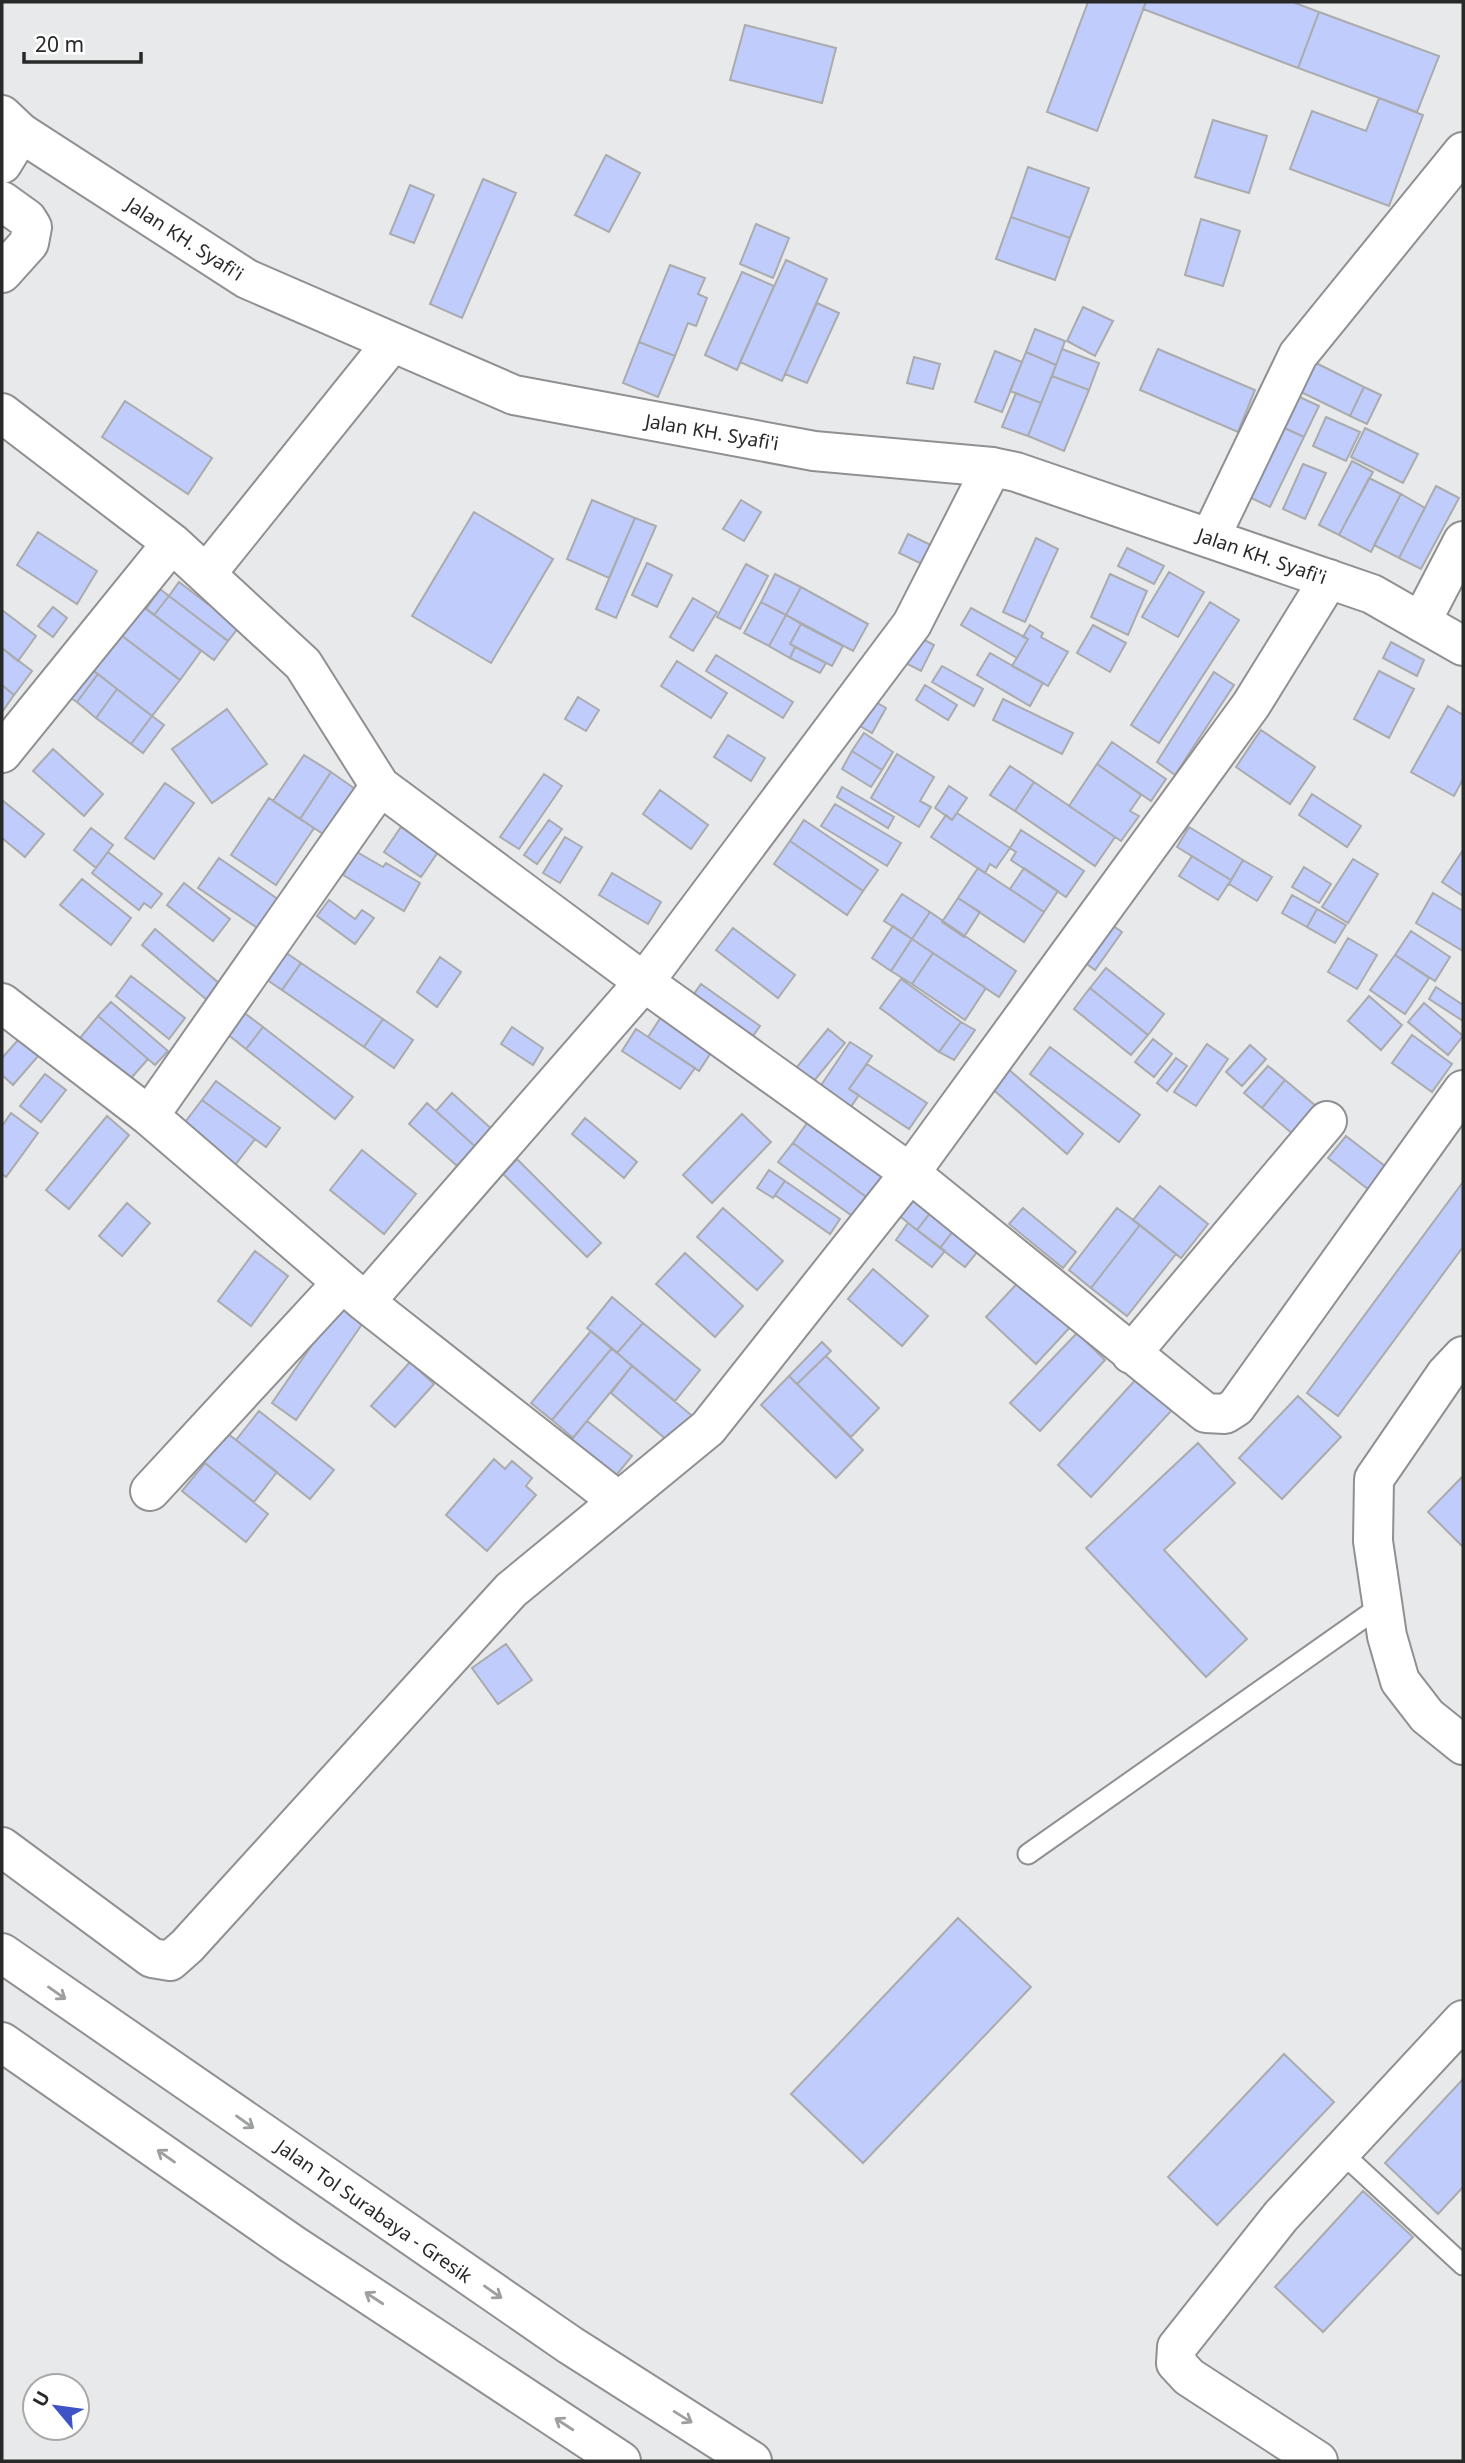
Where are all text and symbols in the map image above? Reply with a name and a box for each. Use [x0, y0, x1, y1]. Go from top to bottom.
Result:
scale bar [24, 21, 142, 65]
text: 20 m [35, 30, 84, 58]
street label: Jalan KH. Syafi'i [119, 190, 249, 287]
street label: Jalan KH. Syafi'i [641, 407, 781, 457]
street label: Jalan KH. Syafi'i [1192, 521, 1330, 590]
one-way arrow [47, 1986, 66, 2000]
one-way arrow [235, 2115, 254, 2129]
street label: Jalan Tol Surabaya - Gresik [269, 2132, 477, 2289]
one-way arrow [157, 2149, 176, 2163]
one-way arrow [483, 2285, 502, 2299]
one-way arrow [365, 2291, 385, 2305]
north arrow [21, 2372, 91, 2442]
text: U [26, 2386, 56, 2411]
one-way arrow [672, 2411, 692, 2425]
one-way arrow [555, 2416, 575, 2430]

